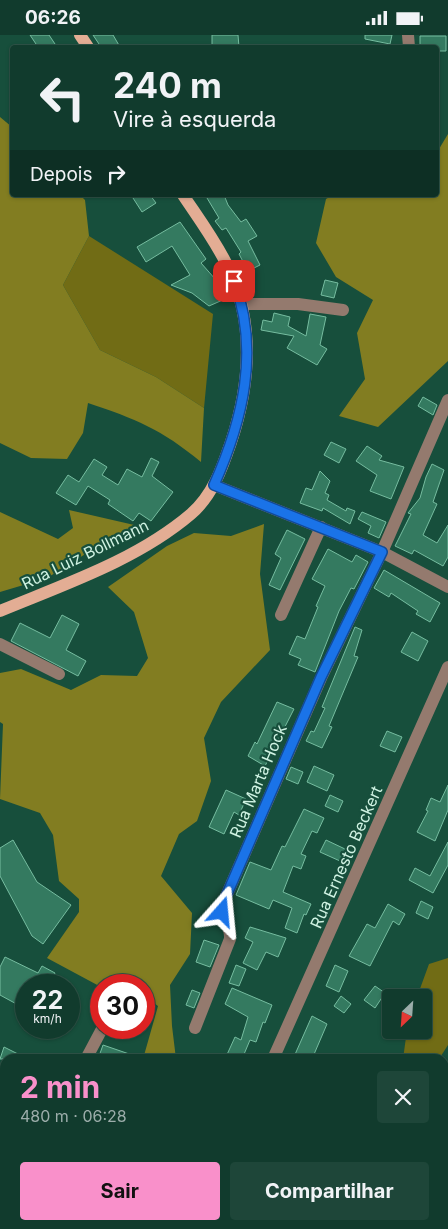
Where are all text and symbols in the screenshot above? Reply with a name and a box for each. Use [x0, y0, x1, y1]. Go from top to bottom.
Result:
text: 06:26 [25, 6, 81, 29]
text: 240 m [113, 64, 222, 106]
icon: left [30, 65, 95, 130]
text: Vire à esquerda [113, 106, 276, 132]
icon: right [102, 160, 130, 188]
text: Depois [30, 163, 92, 186]
pin [213, 260, 255, 302]
icon: arrive [220, 267, 248, 295]
street label: Rua Luiz Bollmann [18, 515, 152, 593]
street label: Rua Marta Hock [225, 721, 291, 841]
street label: Rua Ernesto Beckert [306, 783, 386, 931]
position arrow [195, 885, 247, 937]
speed limit sign: 30 [90, 974, 155, 1039]
text: 22 [32, 985, 63, 1015]
north arrow [382, 989, 432, 1039]
map controls [382, 989, 432, 1039]
text: km/h [33, 1011, 62, 1026]
text: 2 min [20, 1069, 100, 1105]
button: close [377, 1071, 429, 1123]
text: 480 m · 06:28 [20, 1106, 127, 1126]
button: Sair [20, 1162, 220, 1220]
button: Compartilhar [230, 1162, 429, 1220]

